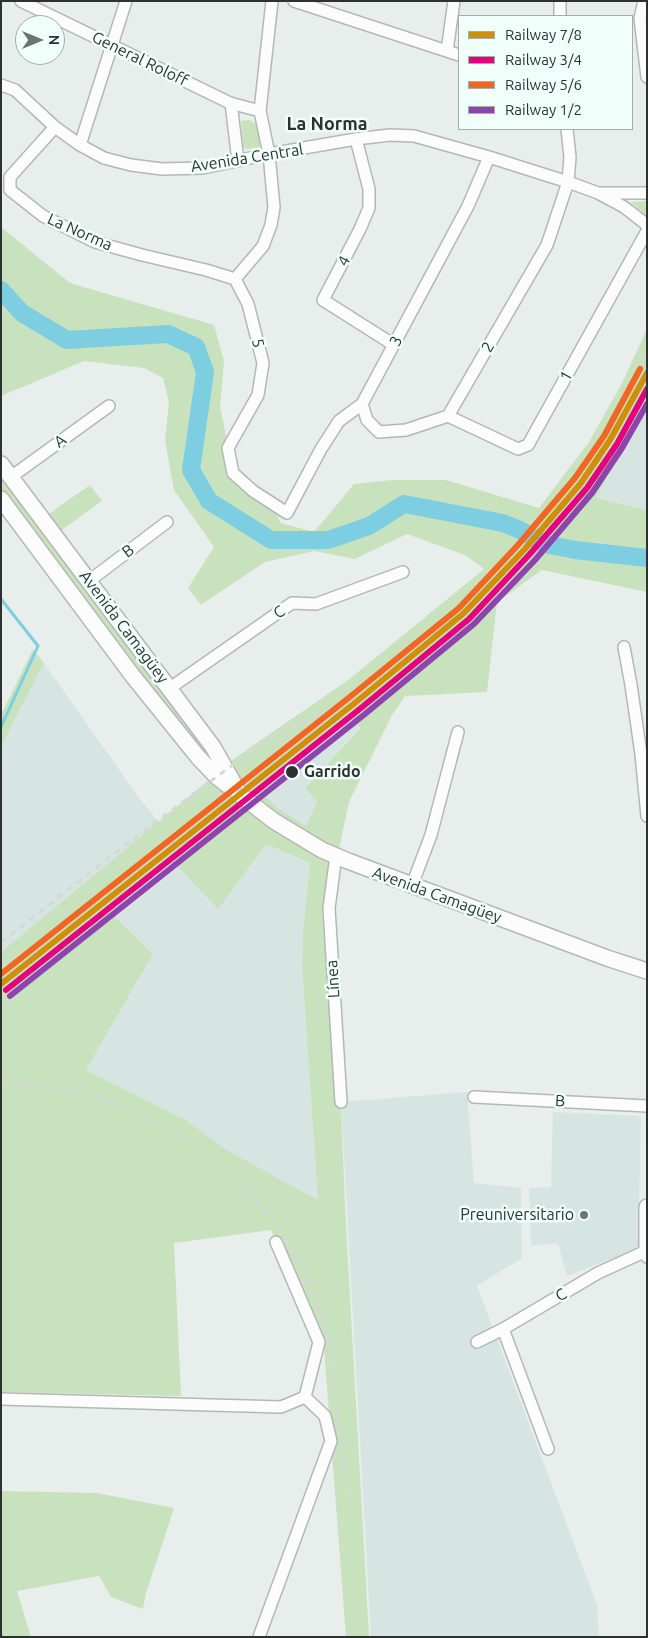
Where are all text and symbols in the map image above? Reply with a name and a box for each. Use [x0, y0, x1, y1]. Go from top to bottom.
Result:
north arrow [15, 15, 65, 65]
legend [458, 15, 633, 130]
text: Railway 7/8 [505, 26, 582, 43]
street label: General Roloff [89, 27, 191, 91]
text: N [46, 35, 62, 45]
text: Railway 3/4 [505, 51, 582, 68]
text: Railway 5/6 [505, 76, 582, 93]
text: Railway 1/2 [505, 101, 582, 118]
district label: La Norma [286, 113, 368, 135]
street label: Avenida Central [189, 140, 305, 176]
street label: La Norma [45, 209, 115, 255]
street label: 4 [333, 253, 355, 269]
street label: 3 [385, 333, 407, 349]
street label: 5 [248, 336, 268, 350]
street label: 2 [477, 338, 499, 356]
street label: 1 [555, 367, 577, 385]
street label: A [50, 430, 70, 452]
street label: B [118, 540, 138, 562]
street label: Avenida Camagüey [75, 567, 173, 687]
street label: C [270, 601, 288, 623]
place label: Garrido [304, 762, 361, 782]
marker: Garrido [284, 764, 300, 780]
street label: Avenida Camagüey [370, 863, 504, 927]
street label: Línea [322, 959, 344, 999]
street label: B [554, 1091, 566, 1111]
place label: Preuniversitario [460, 1205, 574, 1225]
marker: Preuniversitario [578, 1209, 590, 1221]
street label: C [552, 1284, 570, 1306]

